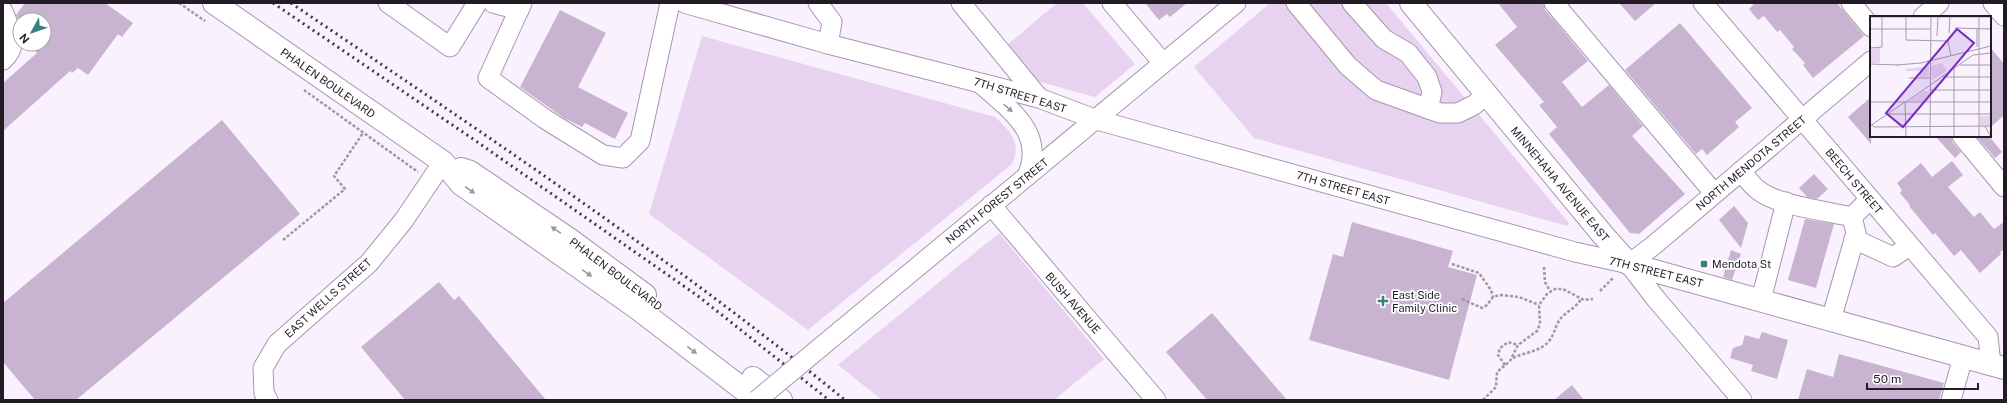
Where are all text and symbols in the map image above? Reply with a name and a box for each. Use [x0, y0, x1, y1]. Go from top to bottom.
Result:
north arrow [12, 12, 52, 52]
inset map [1870, 16, 1991, 137]
text: N [17, 31, 32, 46]
street label: PHALEN BOULEVARD [278, 46, 378, 120]
street label: 7TH STREET EAST [972, 75, 1068, 115]
one-way arrow [1003, 103, 1013, 112]
street label: NORTH MENDOTA STREET [1694, 113, 1809, 213]
street label: MINNEHAHA AVENUE EAST [1509, 124, 1612, 244]
street label: BEECH STREET [1823, 146, 1885, 216]
street label: NORTH FOREST STREET [943, 156, 1051, 246]
street label: 7TH STREET EAST [1295, 169, 1392, 207]
one-way arrow [464, 186, 475, 194]
one-way arrow [551, 226, 561, 234]
street label: PHALEN BOULEVARD [567, 235, 665, 313]
street label: 7TH STREET EAST [1608, 254, 1705, 290]
street label: EAST WELLS STREET [282, 256, 374, 340]
place label: Mendota St [1712, 258, 1771, 270]
marker: Mendota St [1699, 259, 1709, 269]
one-way arrow [582, 269, 593, 277]
street label: BUSH AVENUE [1043, 270, 1103, 336]
place label: East Side Family Clinic [1392, 289, 1457, 314]
marker: East Side Family Clinic [1377, 295, 1389, 307]
one-way arrow [687, 346, 698, 354]
scale bar [1867, 365, 1978, 391]
text: 50 m [1873, 372, 1901, 386]

